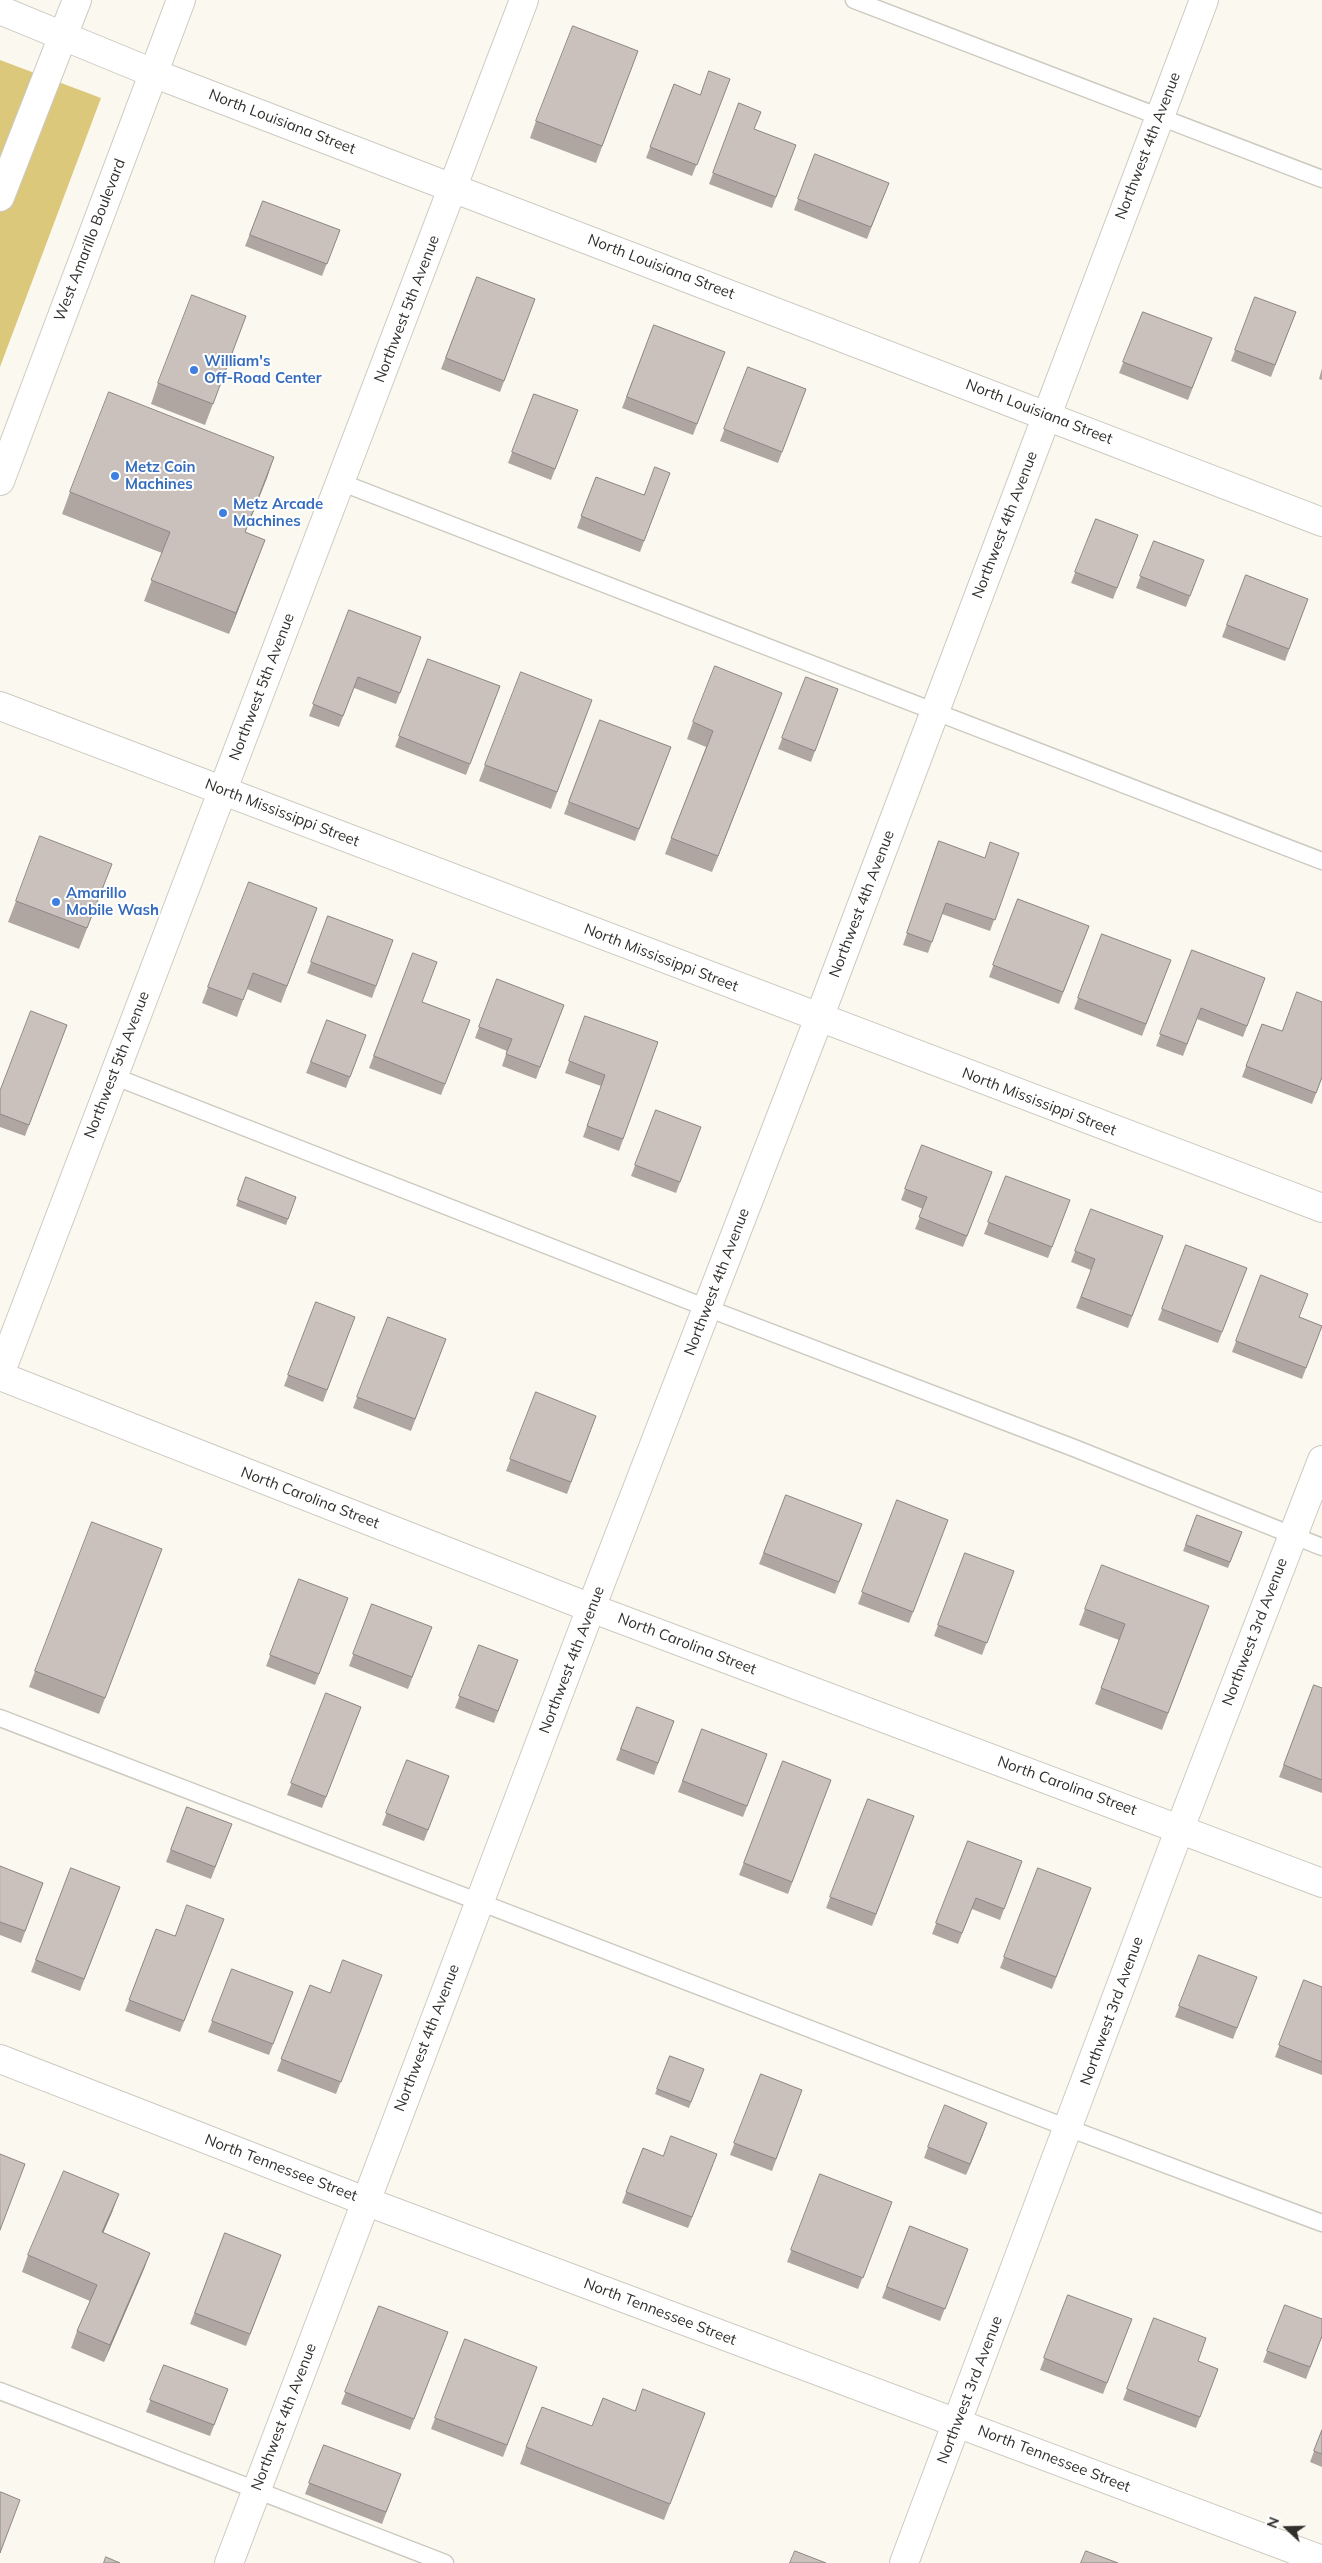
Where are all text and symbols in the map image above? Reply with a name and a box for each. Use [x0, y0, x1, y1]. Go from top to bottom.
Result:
street label: Northwest 4th Avenue [1112, 70, 1184, 222]
street label: North Louisiana Street [206, 86, 358, 158]
street label: West Amarillo Boulevard [51, 156, 129, 324]
street label: North Louisiana Street [585, 231, 737, 303]
street label: Northwest 5th Avenue [371, 233, 443, 385]
place label: William's Off-Road Center [204, 352, 322, 387]
marker: William's Off-Road Center [188, 364, 200, 376]
street label: North Louisiana Street [963, 376, 1115, 448]
street label: Northwest 4th Avenue [969, 449, 1041, 601]
place label: Metz Coin Machines [125, 458, 196, 493]
marker: Metz Coin Machines [109, 470, 121, 482]
place label: Metz Arcade Machines [233, 495, 323, 530]
marker: Metz Arcade Machines [217, 507, 229, 519]
street label: Northwest 5th Avenue [226, 611, 298, 763]
street label: North Mississippi Street [202, 775, 362, 851]
street label: Northwest 4th Avenue [826, 828, 898, 980]
place label: Amarillo Mobile Wash [66, 884, 159, 919]
marker: Amarillo Mobile Wash [50, 896, 62, 908]
street label: North Mississippi Street [581, 920, 741, 996]
street label: Northwest 5th Avenue [81, 989, 153, 1141]
street label: North Mississippi Street [959, 1064, 1119, 1140]
street label: Northwest 4th Avenue [681, 1206, 753, 1358]
street label: North Carolina Street [238, 1463, 382, 1533]
street label: Northwest 3rd Avenue [1219, 1556, 1291, 1708]
street label: Northwest 4th Avenue [536, 1584, 608, 1736]
street label: North Carolina Street [615, 1609, 759, 1679]
street label: North Carolina Street [995, 1752, 1139, 1820]
street label: Northwest 3rd Avenue [1077, 1934, 1147, 2088]
street label: Northwest 4th Avenue [391, 1962, 463, 2114]
street label: North Tennessee Street [202, 2131, 360, 2205]
street label: North Tennessee Street [581, 2275, 739, 2349]
street label: Northwest 3rd Avenue [934, 2314, 1006, 2466]
street label: Northwest 4th Avenue [248, 2341, 320, 2493]
street label: North Tennessee Street [975, 2422, 1133, 2496]
north arrow [1262, 2503, 1312, 2553]
text: N [1263, 2514, 1283, 2531]

